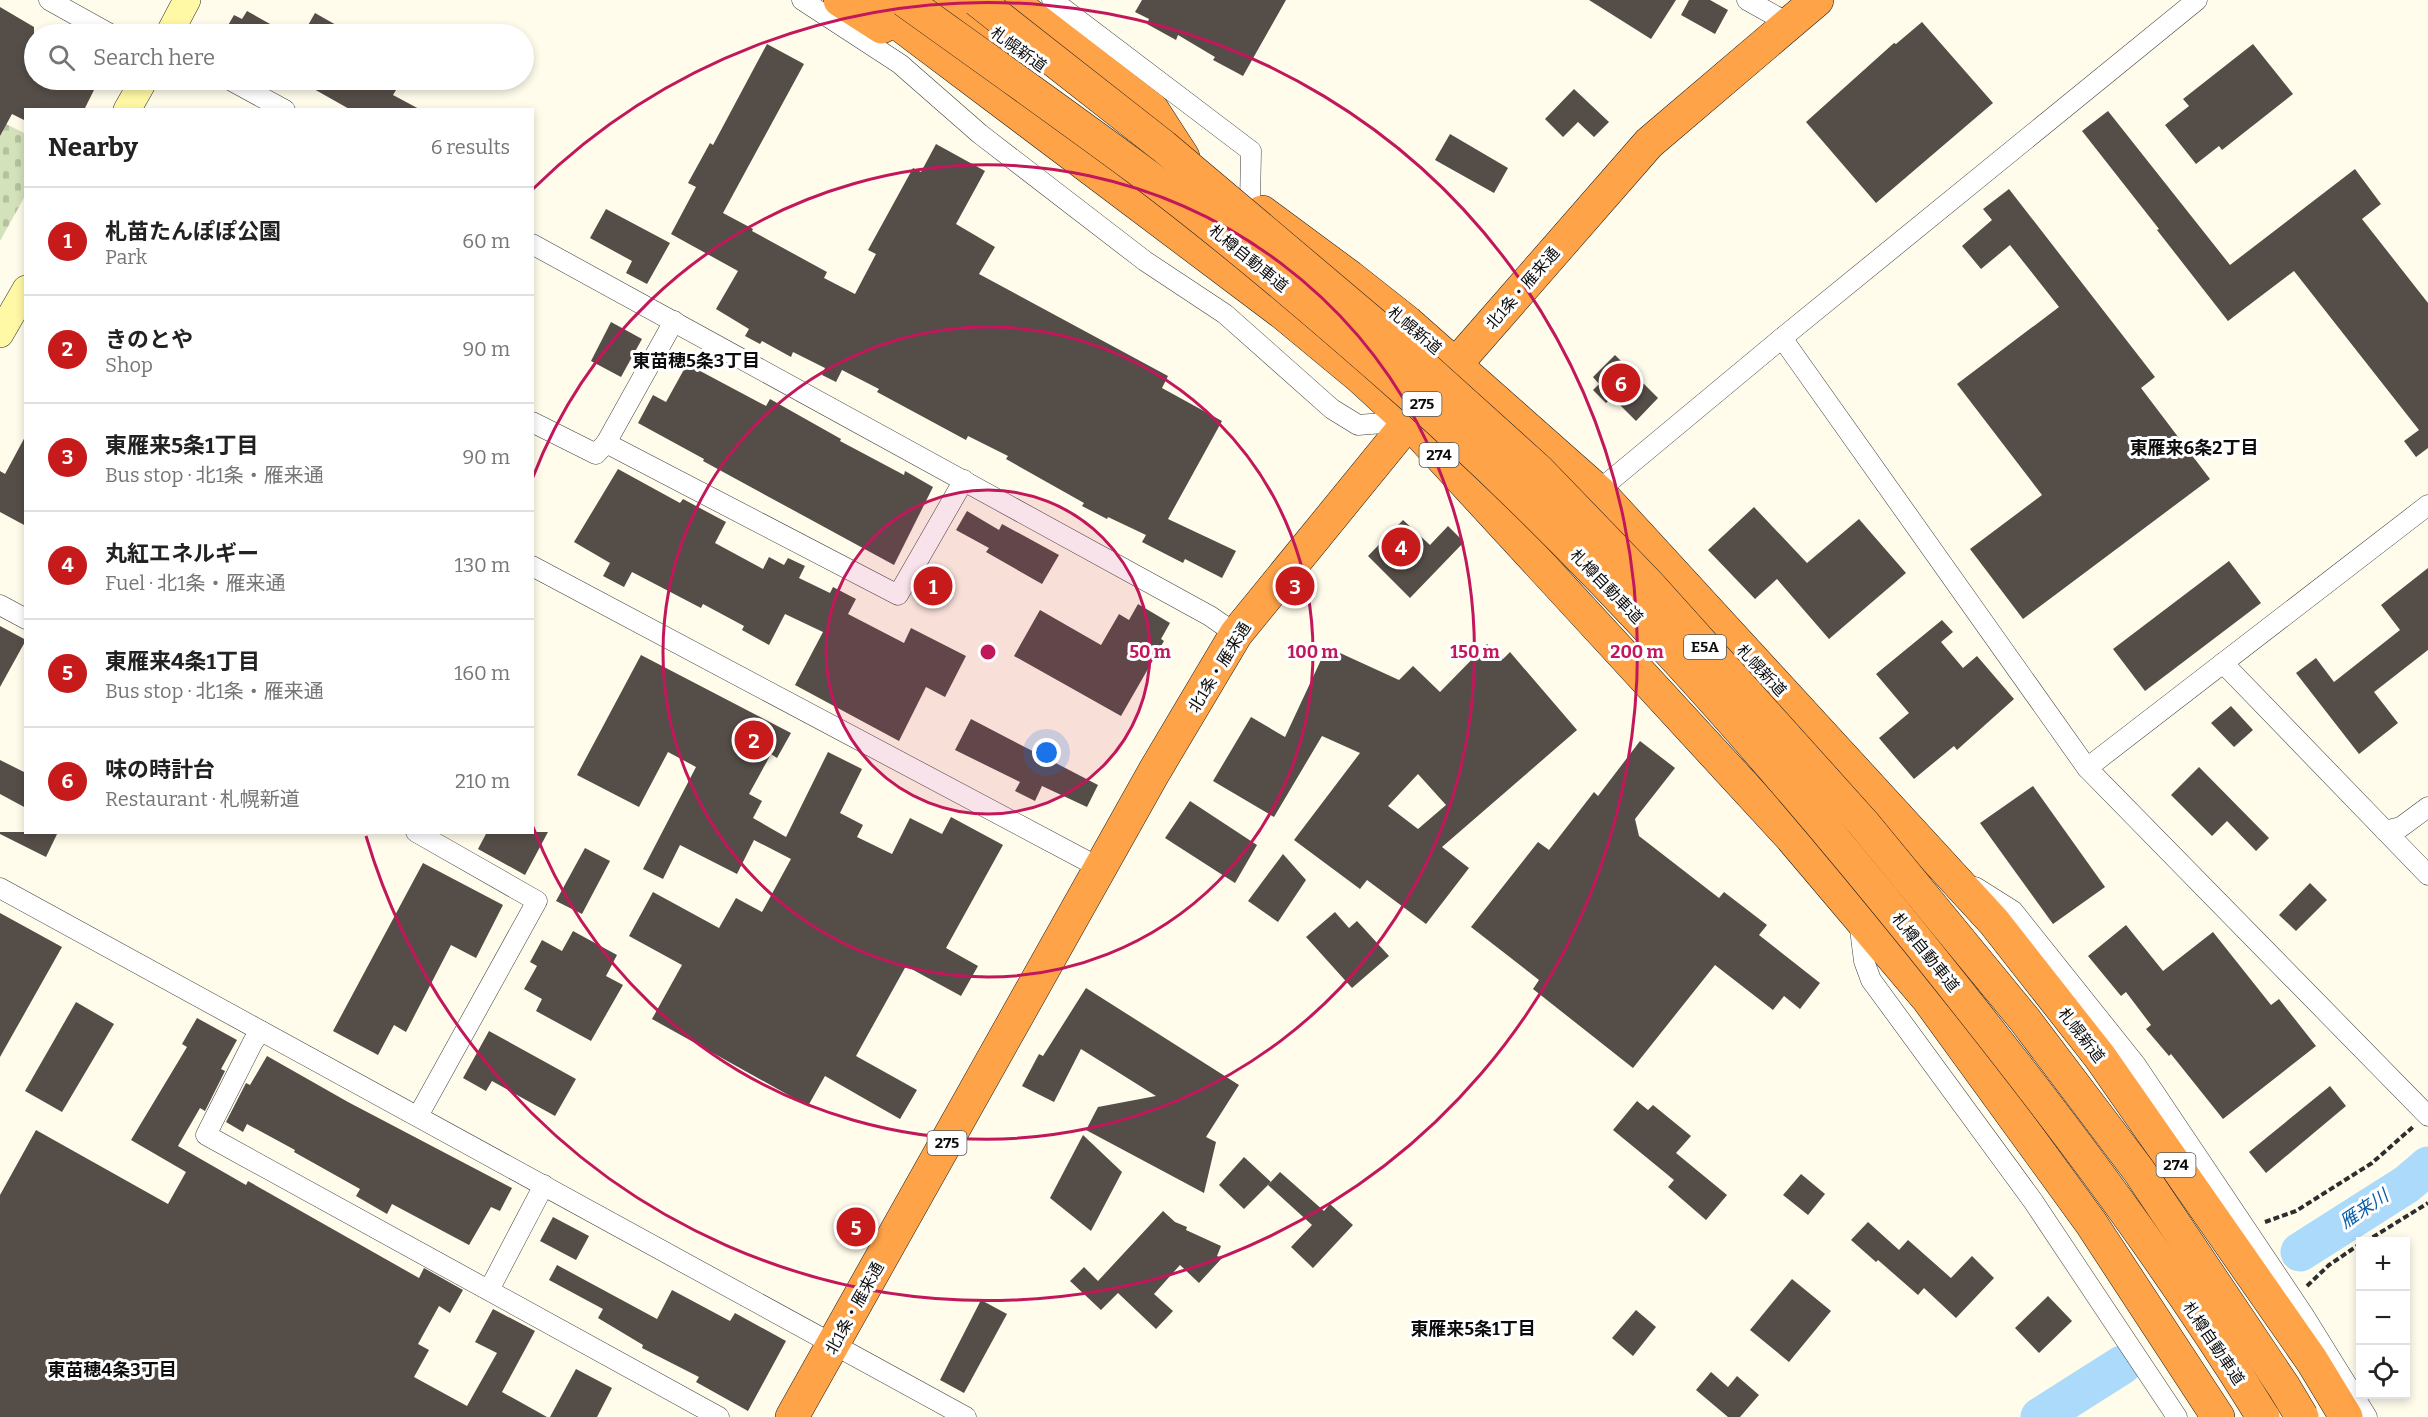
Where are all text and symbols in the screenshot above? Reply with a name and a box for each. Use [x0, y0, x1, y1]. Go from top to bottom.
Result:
street label: 札幌新道 [987, 23, 1050, 76]
search box [24, 24, 534, 90]
icon: search [45, 41, 78, 74]
text: Search here [93, 44, 215, 71]
text: Nearby [48, 132, 138, 163]
text: 6 results [431, 135, 510, 159]
text: 札苗たんぽぽ公園 [105, 218, 281, 245]
street label: 札樽自動車道 [1205, 221, 1292, 296]
text: 1 [63, 229, 72, 253]
text: 60 m [462, 229, 510, 253]
street label: 北1条・雁来通 [1482, 243, 1563, 333]
text: Park [105, 245, 147, 269]
street label: 札幌新道 [1384, 303, 1445, 358]
text: きのとや [105, 326, 193, 353]
text: 2 [62, 337, 73, 361]
text: 90 m [462, 337, 510, 361]
district label: 東苗穂5条3丁目 [632, 350, 760, 372]
text: Shop [105, 353, 153, 377]
pin: 6 [1602, 360, 1640, 406]
road number: 275 [1402, 392, 1442, 416]
text: 東雁来5条1丁目 [105, 432, 259, 459]
district label: 東雁来6条2丁目 [2130, 437, 2258, 459]
road number: 274 [1420, 443, 1458, 467]
text: 3 [62, 445, 73, 469]
text: 90 m [462, 445, 510, 469]
text: Bus stop · 北1条・雁来通 [105, 463, 324, 487]
pin: 4 [1382, 524, 1420, 570]
text: 丸紅エネルギー [105, 540, 259, 567]
street label: 札樽自動車道 [1566, 545, 1647, 627]
text: 4 [61, 553, 74, 577]
text: 130 m [455, 553, 510, 577]
pin: 1 [914, 564, 952, 608]
pin: 3 [1276, 564, 1314, 608]
text: Fuel · 北1条・雁来通 [105, 571, 285, 595]
street label: 北1条・雁来通 [1184, 619, 1255, 716]
road number: E5A [1684, 635, 1726, 659]
street label: 札幌新道 [1733, 640, 1790, 700]
text: 50 m [1129, 641, 1171, 663]
text: 100 m [1287, 641, 1339, 663]
text: 150 m [1450, 641, 1500, 663]
text: 200 m [1610, 641, 1664, 663]
centre of rings [978, 642, 998, 662]
text: 東雁来4条1丁目 [105, 648, 260, 675]
text: 5 [62, 661, 73, 685]
text: 160 m [454, 661, 510, 685]
text: Bus stop · 北1条・雁来通 [105, 679, 324, 703]
pin: 2 [734, 718, 774, 762]
your location [1032, 738, 1061, 767]
text: 味の時計台 [105, 756, 215, 783]
text: 6 [62, 769, 73, 793]
text: 210 m [455, 769, 510, 793]
text: Restaurant · 札幌新道 [105, 787, 300, 811]
street label: 札樽自動車道 [1888, 909, 1963, 996]
street label: 札幌新道 [2054, 1004, 2109, 1066]
road number: 275 [928, 1131, 966, 1155]
road number: 274 [2156, 1153, 2196, 1177]
water label: 雁来川 [2335, 1184, 2394, 1233]
pin: 5 [836, 1204, 876, 1250]
map controls [2356, 1237, 2410, 1399]
button: + [2356, 1237, 2410, 1291]
street label: 北1条・雁来通 [821, 1259, 888, 1358]
button: − [2356, 1291, 2410, 1345]
street label: 札樽自動車道 [2179, 1298, 2248, 1388]
district label: 東雁来5条1丁目 [1410, 1318, 1536, 1340]
button: locate [2356, 1345, 2410, 1399]
district label: 東苗穂4条3丁目 [47, 1359, 177, 1381]

